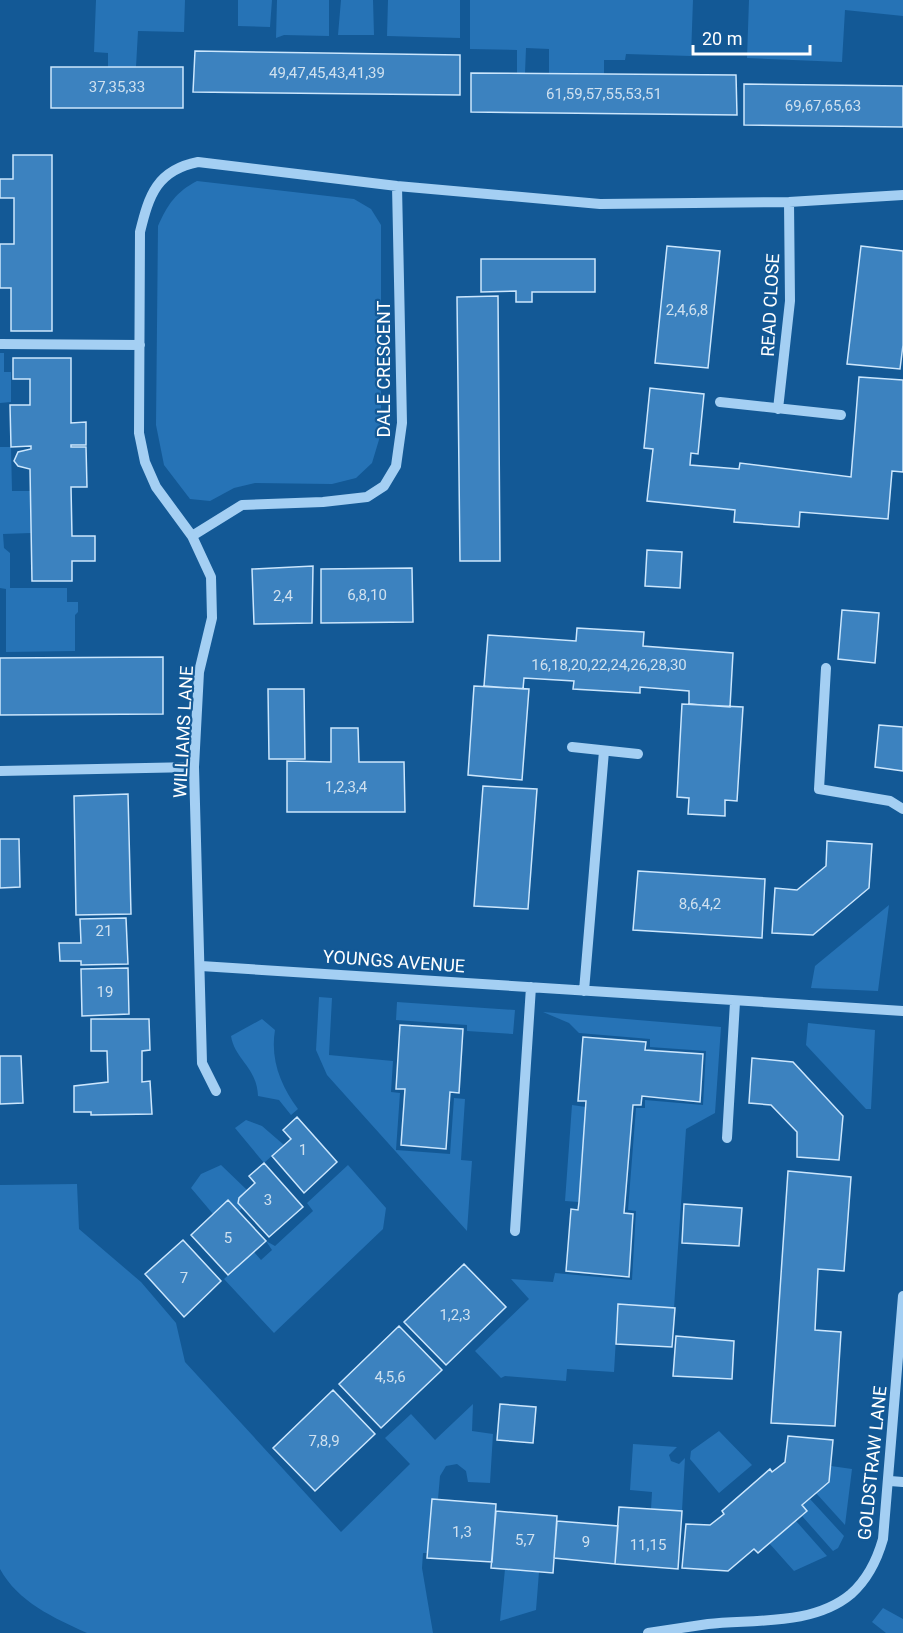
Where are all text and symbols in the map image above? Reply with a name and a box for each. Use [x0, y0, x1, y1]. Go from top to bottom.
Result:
scale bar [693, 18, 810, 56]
text: 20 m [702, 28, 742, 49]
house number: 49,47,45,43,41,39 [269, 64, 385, 82]
house number: 37,35,33 [89, 78, 145, 96]
house number: 61,59,57,55,53,51 [546, 85, 662, 103]
house number: 69,67,65,63 [785, 97, 861, 115]
street label: READ CLOSE [757, 253, 783, 357]
street label: DALE CRESCENT [373, 300, 394, 437]
house number: 2,4,6,8 [666, 301, 708, 319]
house number: 6,8,10 [347, 586, 387, 604]
house number: 2,4 [273, 587, 293, 605]
house number: 16,18,20,22,24,26,28,30 [531, 656, 687, 674]
street label: WILLIAMS LANE [169, 665, 197, 799]
house number: 1,2,3,4 [325, 778, 368, 796]
house number: 8,6,4,2 [679, 895, 721, 913]
house number: 21 [96, 922, 112, 940]
street label: YOUNGS AVENUE [322, 946, 466, 976]
house number: 19 [97, 983, 113, 1001]
house number: 1 [299, 1141, 307, 1159]
house number: 3 [264, 1191, 272, 1209]
house number: 5 [224, 1229, 232, 1247]
house number: 7 [180, 1269, 188, 1287]
house number: 1,2,3 [439, 1306, 471, 1324]
house number: 4,5,6 [374, 1368, 406, 1386]
street label: GOLDSTRAW LANE [853, 1385, 891, 1541]
house number: 7,8,9 [308, 1432, 340, 1450]
house number: 1,3 [452, 1523, 472, 1541]
house number: 5,7 [515, 1531, 535, 1549]
house number: 9 [582, 1533, 590, 1551]
house number: 11,15 [630, 1536, 666, 1554]

